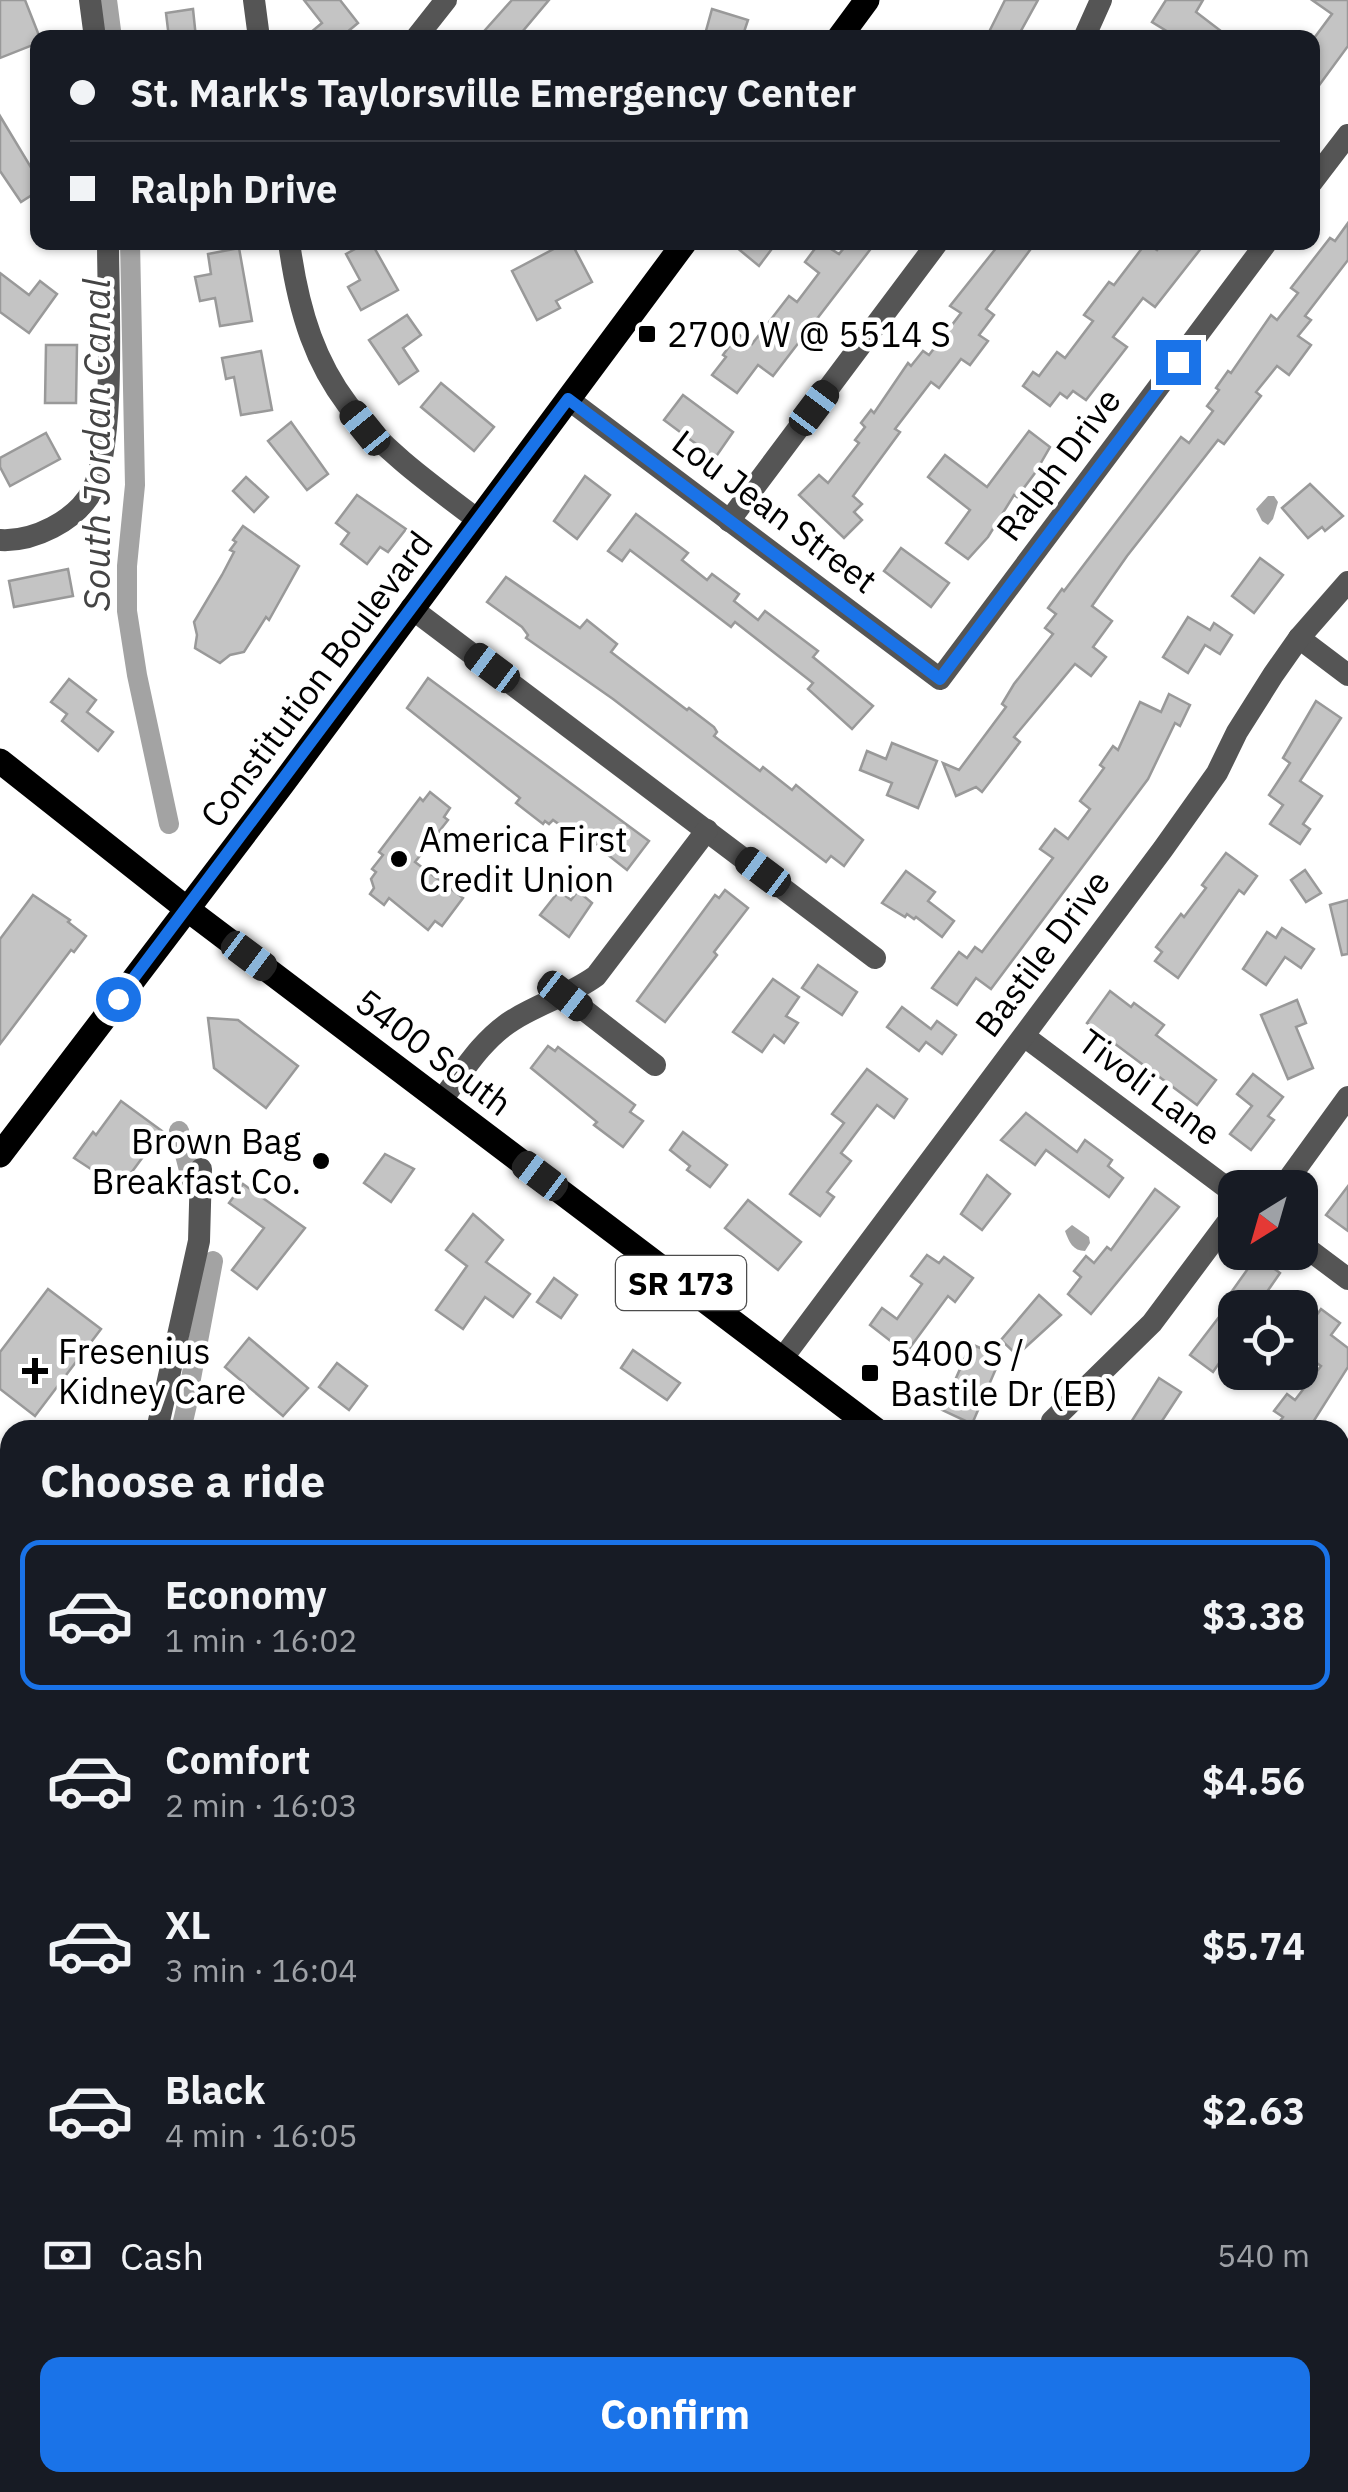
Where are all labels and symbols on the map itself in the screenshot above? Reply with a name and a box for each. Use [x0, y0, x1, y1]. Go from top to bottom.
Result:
water label: South Jordan Canal [71, 278, 120, 612]
place label: 2700 W @ 5514 S [667, 311, 951, 357]
marker: 2700 W @ 5514 S [636, 323, 658, 345]
route end [1156, 340, 1201, 385]
car [784, 375, 844, 441]
street label: Ralph Drive [985, 378, 1131, 550]
car [334, 395, 396, 461]
street label: Lou Jean Street [663, 419, 887, 603]
street label: Constitution Boulevard [190, 522, 442, 836]
car [459, 638, 525, 698]
place label: America First Credit Union [419, 816, 628, 902]
car [730, 842, 796, 902]
marker: America First Credit Union [388, 848, 410, 870]
street label: Bastile Drive [964, 860, 1120, 1046]
car [216, 926, 282, 986]
car [532, 966, 598, 1026]
route start [96, 977, 141, 1022]
street label: 5400 South [347, 978, 521, 1126]
street label: Tivoli Lane [1069, 1018, 1231, 1156]
place label: Brown Bag Breakfast Co. [92, 1118, 302, 1204]
car [507, 1146, 573, 1206]
marker: Brown Bag Breakfast Co. [310, 1150, 332, 1172]
north arrow [1218, 1170, 1318, 1270]
road number: SR 173 [616, 1256, 746, 1310]
place label: Fresenius Kidney Care [58, 1328, 246, 1414]
place label: 5400 S / Bastile Dr (EB) [890, 1330, 1118, 1416]
marker: Fresenius Kidney Care [22, 1358, 48, 1384]
marker: 5400 S / Bastile Dr (EB) [859, 1362, 881, 1384]

